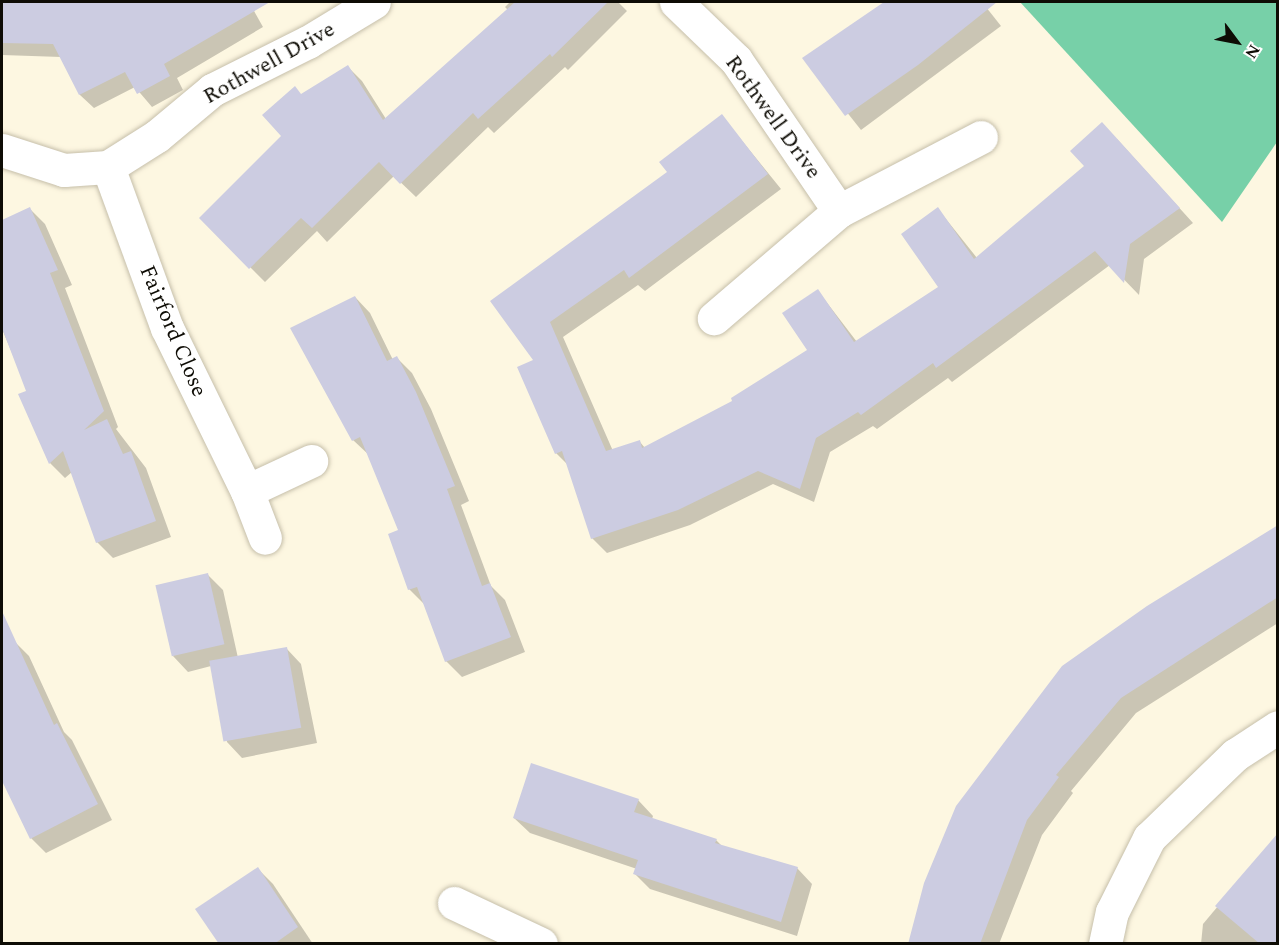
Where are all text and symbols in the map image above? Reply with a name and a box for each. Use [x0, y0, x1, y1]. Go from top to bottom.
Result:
north arrow [1207, 12, 1267, 72]
street label: Rothwell Drive [199, 16, 339, 110]
text: N [1239, 40, 1266, 63]
street label: Rothwell Drive [719, 50, 827, 184]
street label: Fairford Close [133, 261, 213, 401]

